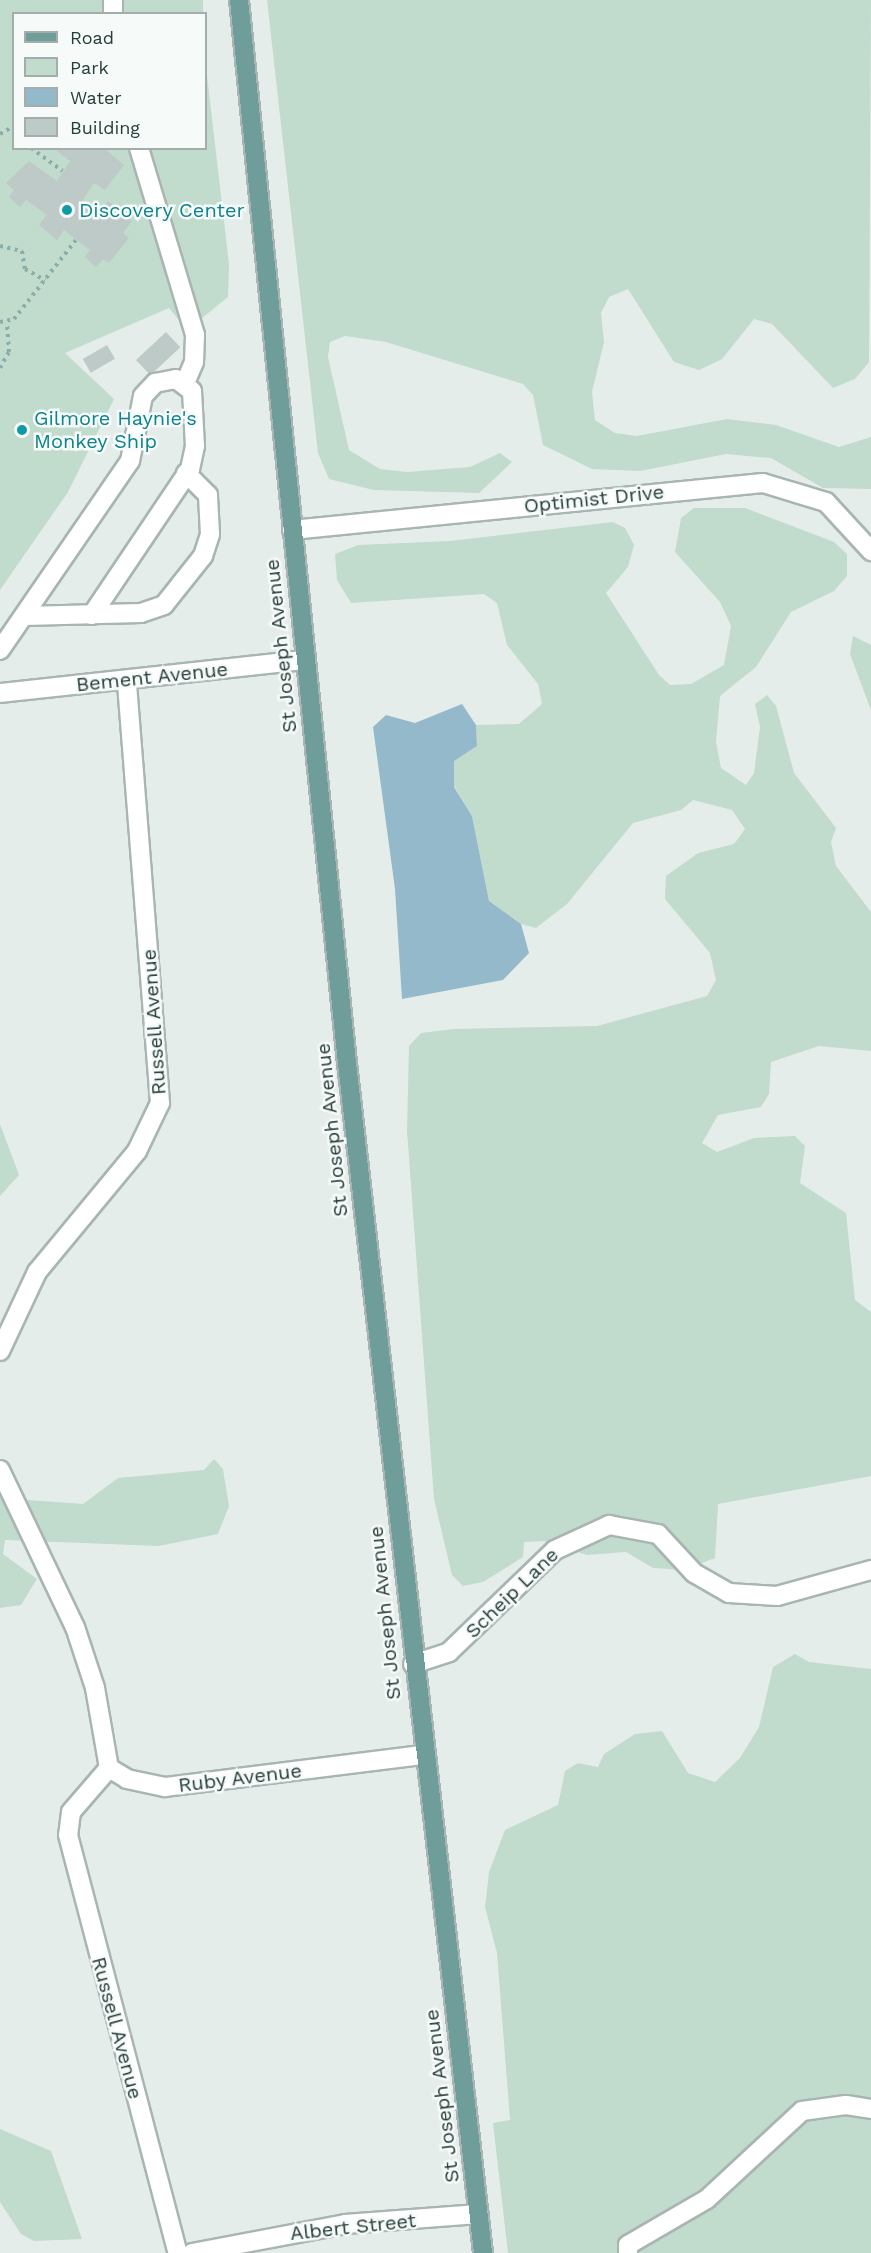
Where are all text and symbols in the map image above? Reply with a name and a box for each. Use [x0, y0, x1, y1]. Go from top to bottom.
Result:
legend [12, 12, 207, 150]
text: Road [70, 27, 114, 48]
text: Park [70, 57, 109, 78]
text: Water [70, 87, 122, 108]
text: Building [70, 117, 140, 138]
place label: Discovery Center [79, 198, 245, 222]
marker: Discovery Center [60, 203, 74, 217]
place label: Gilmore Haynie's Monkey Ship [34, 406, 197, 453]
marker: Gilmore Haynie's Monkey Ship [15, 423, 29, 437]
street label: Optimist Drive [523, 480, 665, 518]
street label: St Joseph Avenue [260, 557, 302, 735]
street label: Bement Avenue [74, 657, 230, 697]
street label: Russell Avenue [137, 947, 171, 1097]
street label: St Joseph Avenue [311, 1041, 353, 1219]
street label: St Joseph Avenue [364, 1524, 406, 1702]
street label: Scheip Lane [461, 1543, 563, 1643]
street label: Ruby Avenue [176, 1758, 304, 1798]
street label: Russell Avenue [86, 1953, 148, 2103]
street label: St Joseph Avenue [419, 2007, 465, 2185]
street label: Albert Street [289, 2208, 417, 2246]

